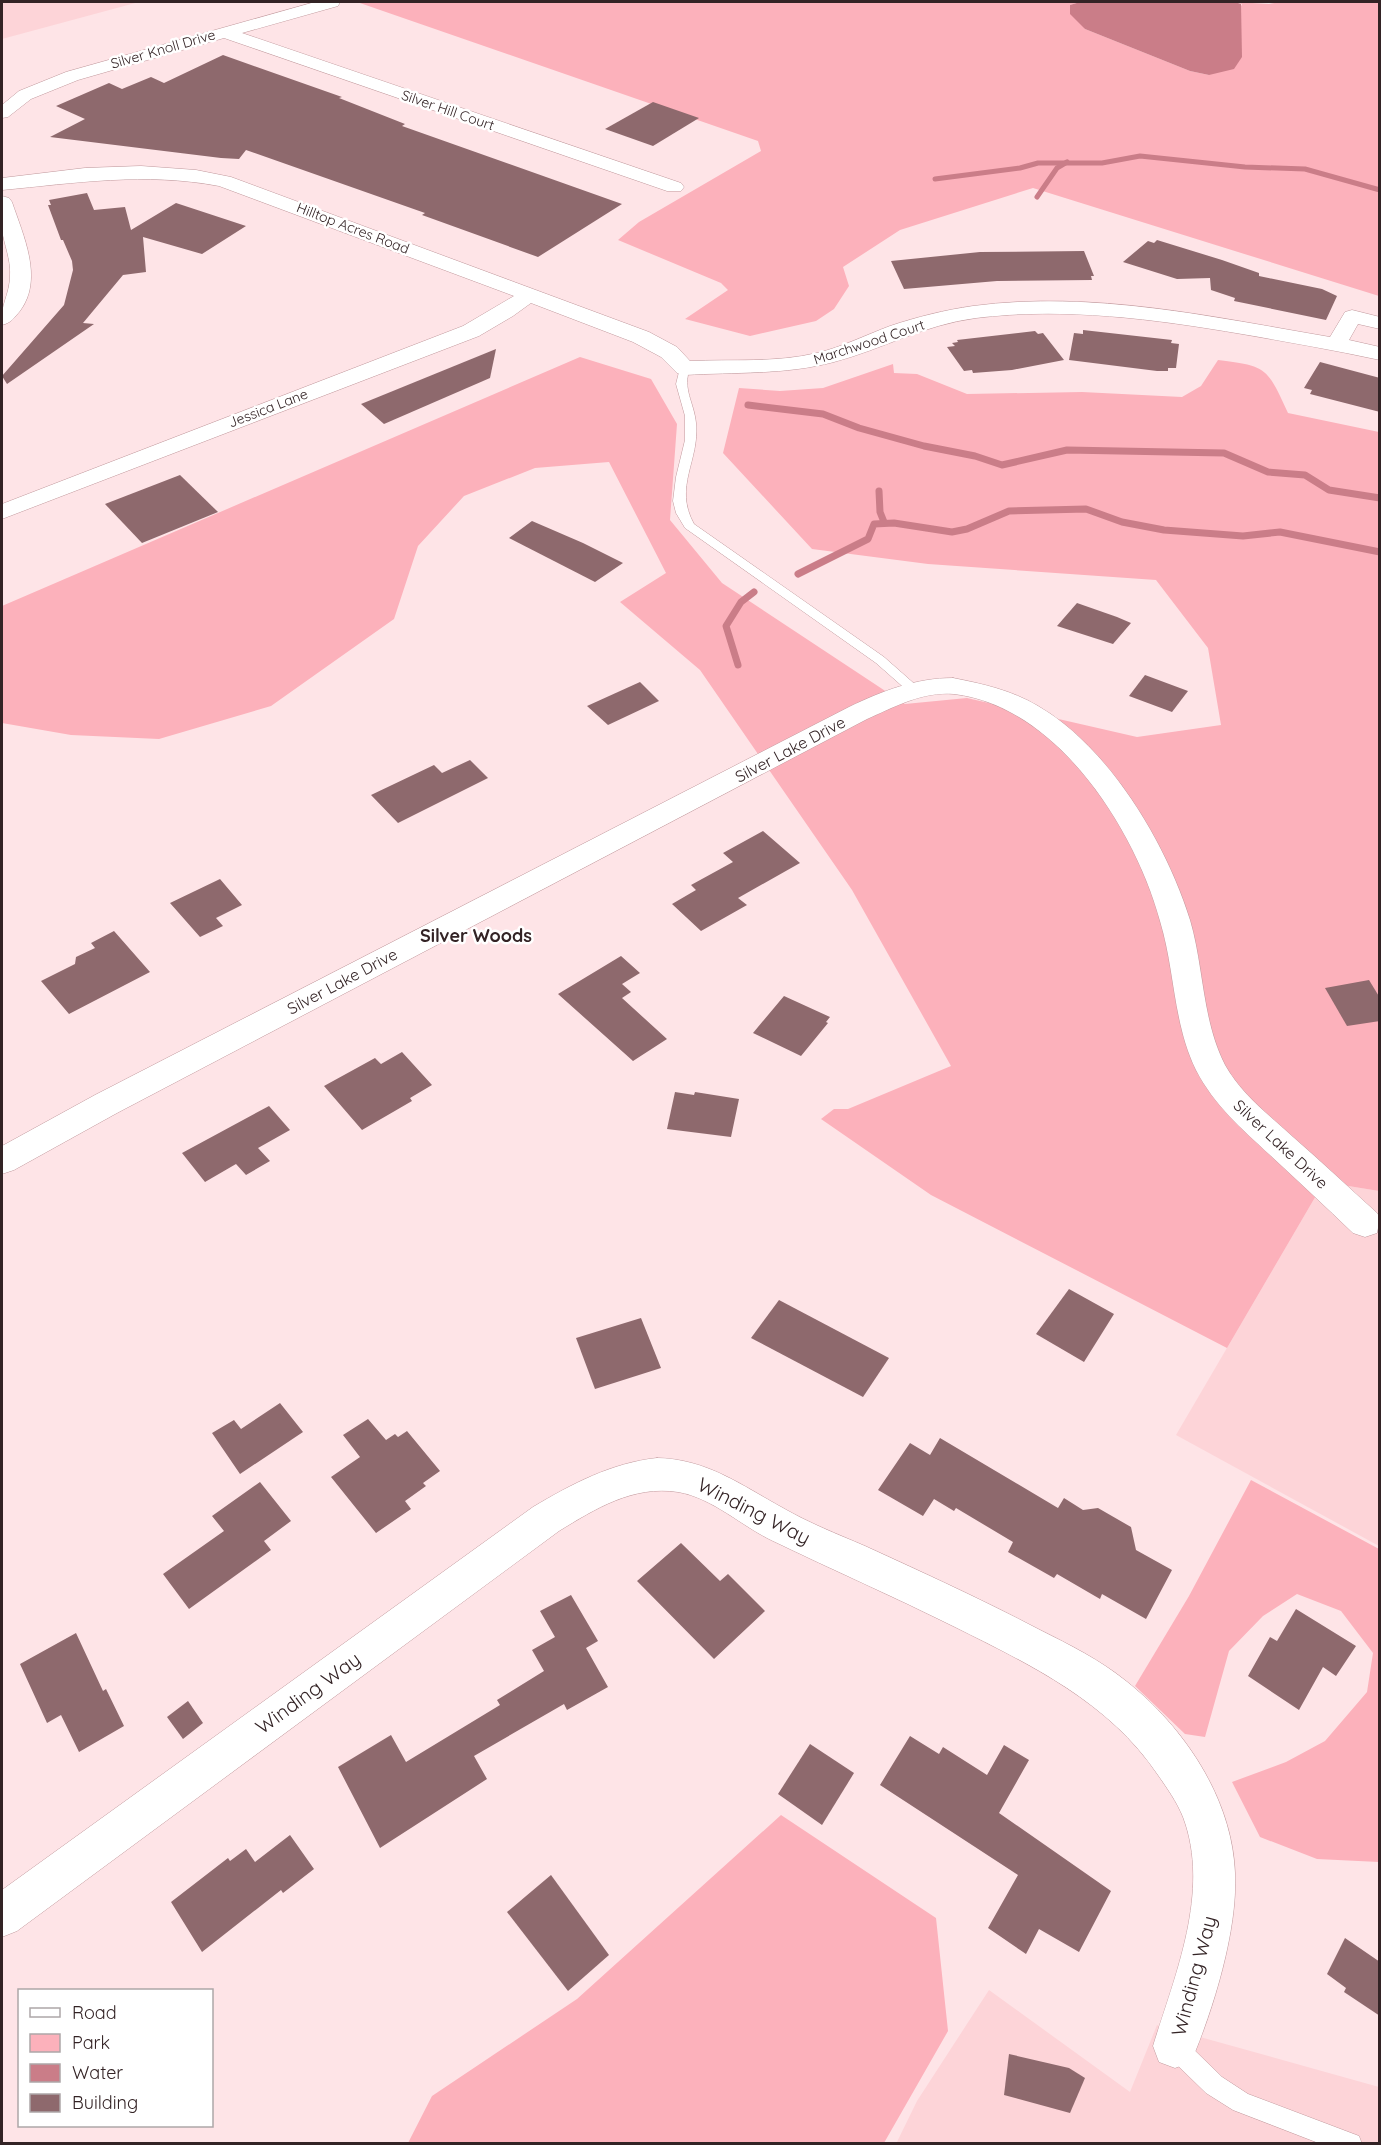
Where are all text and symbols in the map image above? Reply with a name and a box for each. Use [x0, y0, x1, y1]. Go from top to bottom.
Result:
street label: Silver Knoll Drive [109, 25, 217, 73]
street label: Silver Hill Court [399, 86, 497, 134]
street label: Hilltop Acres Road [294, 198, 412, 258]
street label: Marchwood Court [811, 315, 927, 368]
street label: Jessica Lane [226, 385, 310, 431]
street label: Silver Lake Drive [731, 712, 849, 786]
district label: Silver Woods [420, 924, 532, 947]
street label: Silver Lake Drive [283, 944, 401, 1018]
street label: Silver Lake Drive [1230, 1095, 1332, 1193]
street label: Winding Way [693, 1471, 815, 1550]
street label: Winding Way [250, 1646, 365, 1739]
street label: Winding Way [1165, 1913, 1222, 2039]
legend [18, 1989, 213, 2127]
text: Road [72, 2001, 117, 2024]
text: Park [72, 2031, 110, 2054]
text: Water [72, 2061, 123, 2084]
text: Building [72, 2091, 138, 2114]

